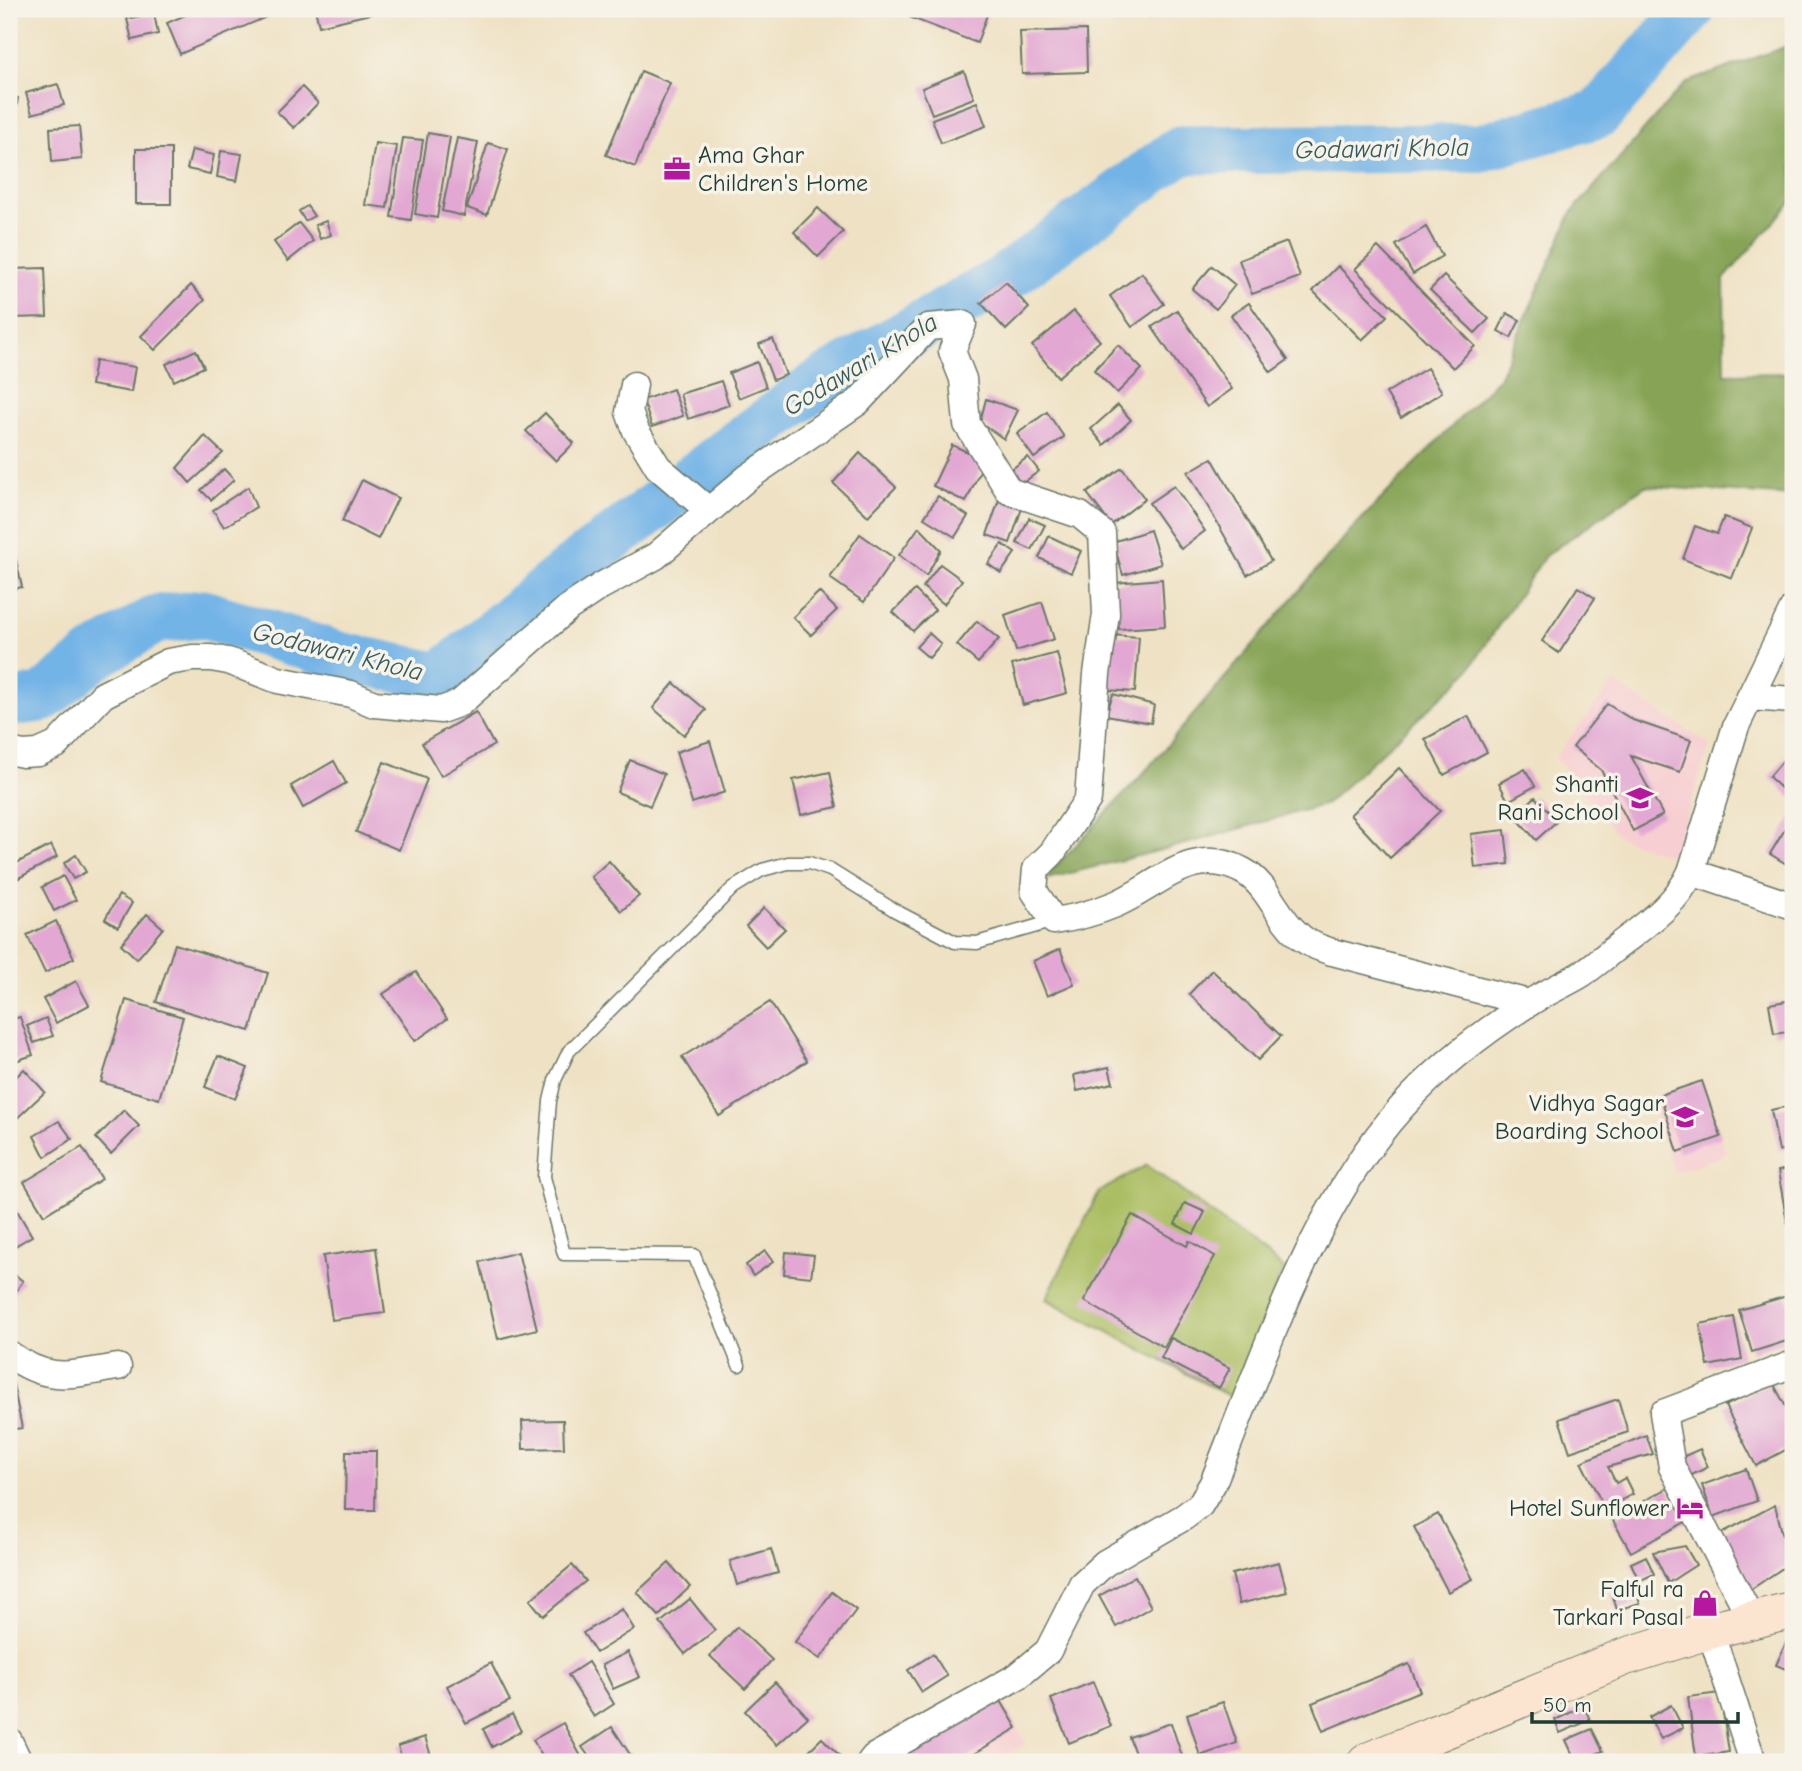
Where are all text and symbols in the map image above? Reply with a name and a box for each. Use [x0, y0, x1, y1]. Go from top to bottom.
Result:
water label: Godawari Khola [1295, 132, 1469, 166]
place label: Ama Ghar Children's Home [698, 141, 868, 197]
office icon: Ama Ghar Children's Home [662, 154, 692, 184]
water label: Godawari Khola [778, 307, 943, 423]
water label: Godawari Khola [250, 616, 426, 688]
place label: Shanti Rani School [1498, 770, 1619, 826]
school or university icon: Shanti Rani School [1625, 783, 1655, 813]
place label: Vidhya Sagar Boarding School [1495, 1089, 1664, 1145]
school or university icon: Vidhya Sagar Boarding School [1670, 1102, 1700, 1132]
hotel icon: Hotel Sunflower [1675, 1493, 1705, 1523]
place label: Hotel Sunflower [1509, 1494, 1669, 1522]
place label: Falful ra Tarkari Pasal [1553, 1575, 1684, 1631]
shop icon: Falful ra Tarkari Pasal [1690, 1588, 1720, 1618]
scale bar [1532, 1680, 1739, 1724]
text: 50 m [1543, 1693, 1592, 1717]

